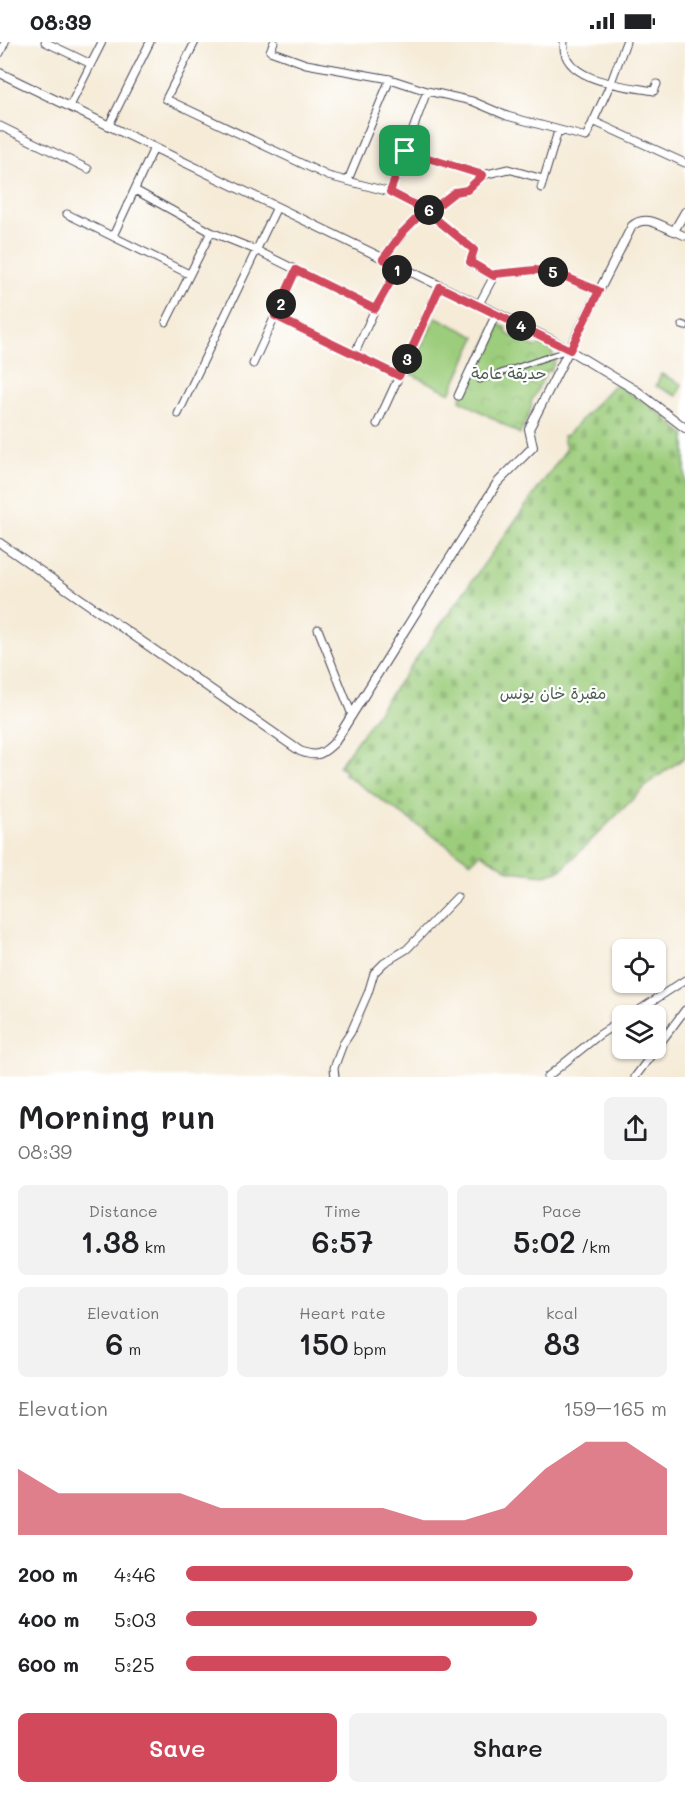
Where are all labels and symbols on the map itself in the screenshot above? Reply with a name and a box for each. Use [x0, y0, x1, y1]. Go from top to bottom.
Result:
pin [379, 125, 430, 176]
pin: 6 [414, 195, 444, 225]
pin: 1 [382, 255, 412, 285]
pin: 5 [538, 257, 568, 287]
pin: 2 [266, 289, 296, 319]
pin: 4 [506, 311, 536, 341]
pin: 3 [392, 344, 422, 374]
park label: حديقة عامة [471, 362, 547, 383]
park label: مقبرة خان يونس [500, 682, 606, 704]

